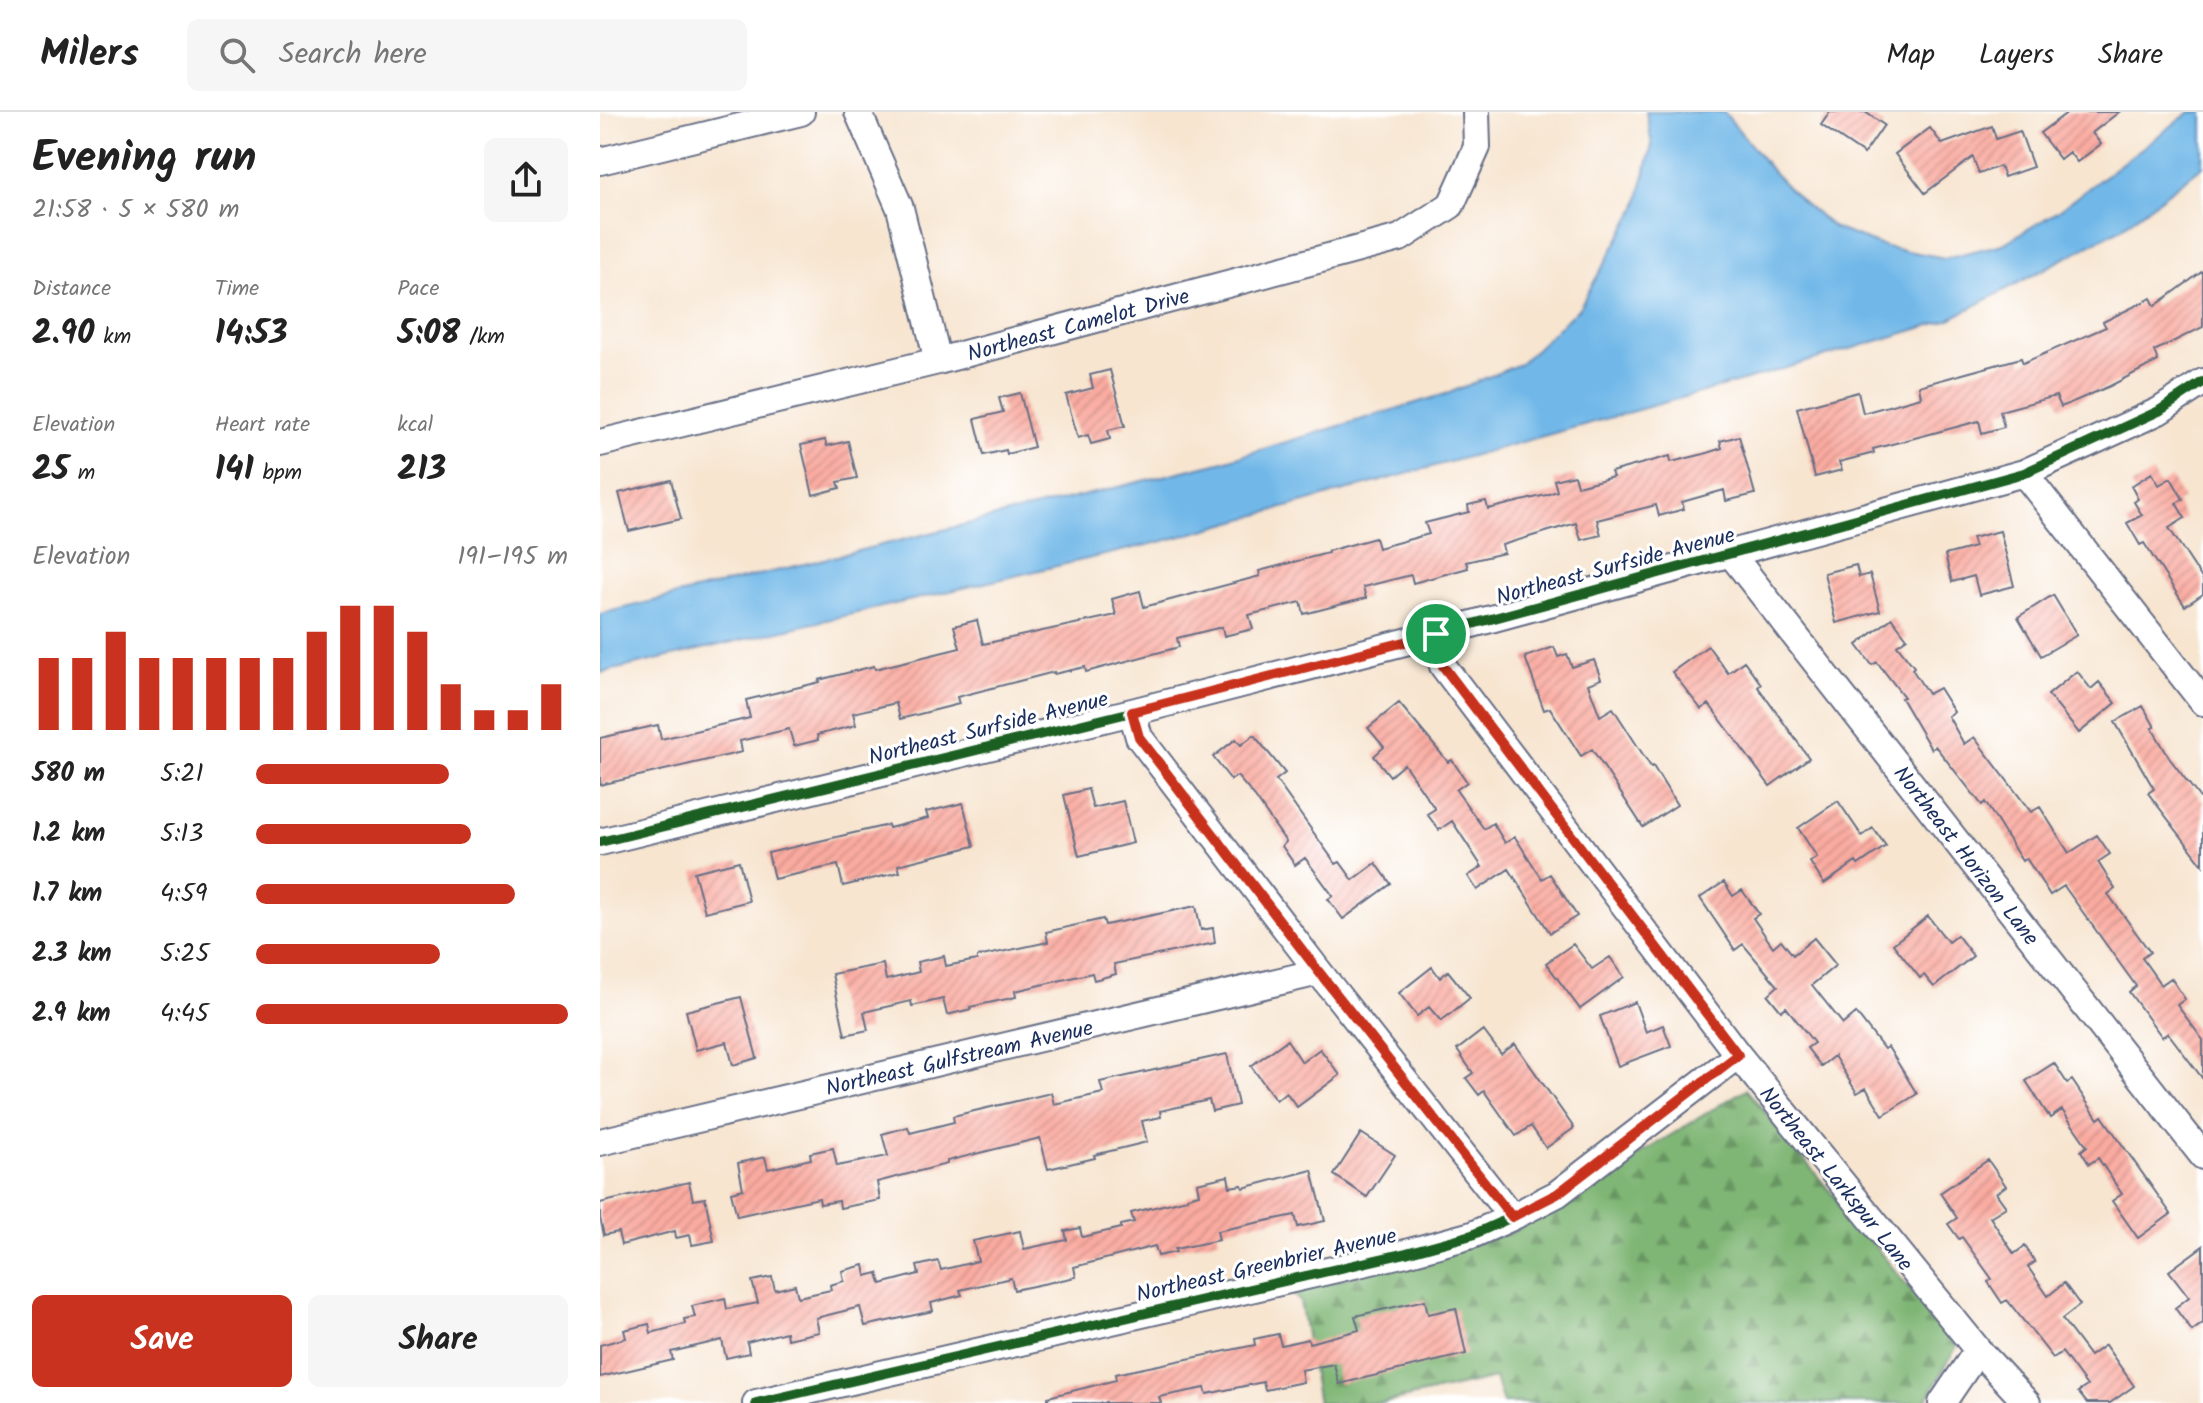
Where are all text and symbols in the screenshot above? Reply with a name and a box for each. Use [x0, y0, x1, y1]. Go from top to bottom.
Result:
search box [187, 19, 747, 91]
text: Milers [40, 25, 139, 85]
text: Search here [279, 31, 427, 79]
icon: search [215, 33, 259, 77]
text: Map [1886, 33, 1935, 78]
text: Layers [1979, 33, 2054, 78]
text: Share [2098, 33, 2163, 78]
text: Evening run [32, 124, 256, 194]
button: share [484, 138, 568, 222]
text: 21:58 · 5 × 580 m [32, 189, 240, 231]
text: Distance [32, 272, 111, 307]
text: Time [215, 272, 259, 307]
text: Pace [397, 272, 439, 307]
street label: Northeast Camelot Drive [964, 280, 1194, 373]
text: 2.90 [32, 307, 95, 361]
text: 14:53 [215, 307, 288, 361]
text: 5:08 [397, 307, 460, 361]
text: km [95, 320, 131, 355]
text: /km [460, 320, 505, 355]
text: Elevation [32, 408, 115, 443]
text: Heart rate [215, 408, 310, 443]
text: kcal [397, 408, 433, 443]
text: 25 [32, 443, 69, 497]
text: 141 [215, 443, 254, 497]
text: 213 [397, 443, 446, 497]
text: m [69, 456, 95, 491]
text: bpm [254, 456, 302, 491]
street label: Northeast Surfside Avenue [1492, 519, 1739, 616]
text: Elevation [32, 536, 130, 578]
text: 191–195 m [457, 536, 568, 578]
pin [1402, 600, 1470, 668]
icon: arrive [1414, 612, 1458, 656]
street label: Northeast Surfside Avenue [865, 683, 1112, 776]
text: 580 m [32, 753, 105, 795]
text: 5:21 [160, 753, 204, 795]
street label: Northeast Horizon Lane [1883, 759, 2047, 954]
text: 1.2 km [32, 813, 105, 855]
text: 5:13 [160, 813, 203, 855]
text: 1.7 km [32, 873, 102, 915]
text: 4:59 [160, 873, 207, 915]
text: 2.3 km [32, 933, 112, 975]
text: 5:25 [160, 933, 209, 975]
text: 2.9 km [32, 993, 111, 1035]
text: 4:45 [160, 993, 209, 1035]
street label: Northeast Gulfstream Avenue [822, 1012, 1097, 1107]
street label: Northeast Larkspur Lane [1749, 1079, 1921, 1280]
street label: Northeast Greenbrier Avenue [1133, 1219, 1400, 1313]
button: Save [32, 1295, 292, 1387]
button: Share [308, 1295, 568, 1387]

